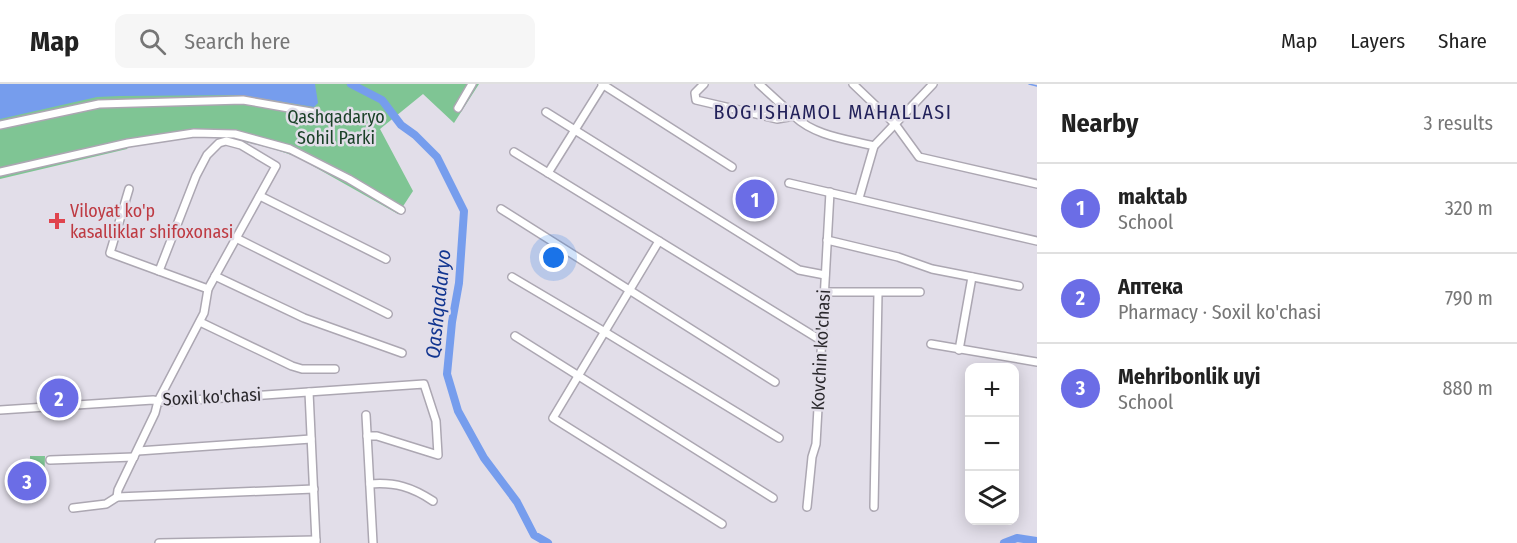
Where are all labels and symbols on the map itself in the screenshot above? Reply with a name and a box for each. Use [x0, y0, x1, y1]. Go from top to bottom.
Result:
district label: BOG'ISHAMOL MAHALLASI [713, 100, 953, 124]
park label: Qashqadaryo Sohil Parki [287, 106, 385, 149]
pin: 1 [736, 176, 774, 222]
place label: Viloyat ko'p kasalliklar shifoxonasi [70, 200, 233, 243]
marker: Viloyat ko'p kasalliklar shifoxonasi [48, 212, 66, 230]
your location [539, 243, 568, 272]
water label: Qashqadaryo [420, 248, 456, 360]
street label: Kovchin ko'chasi [807, 289, 835, 411]
pin: 2 [40, 376, 78, 420]
street label: Soxil ko'chasi [162, 383, 262, 411]
pin: 3 [8, 458, 46, 504]

